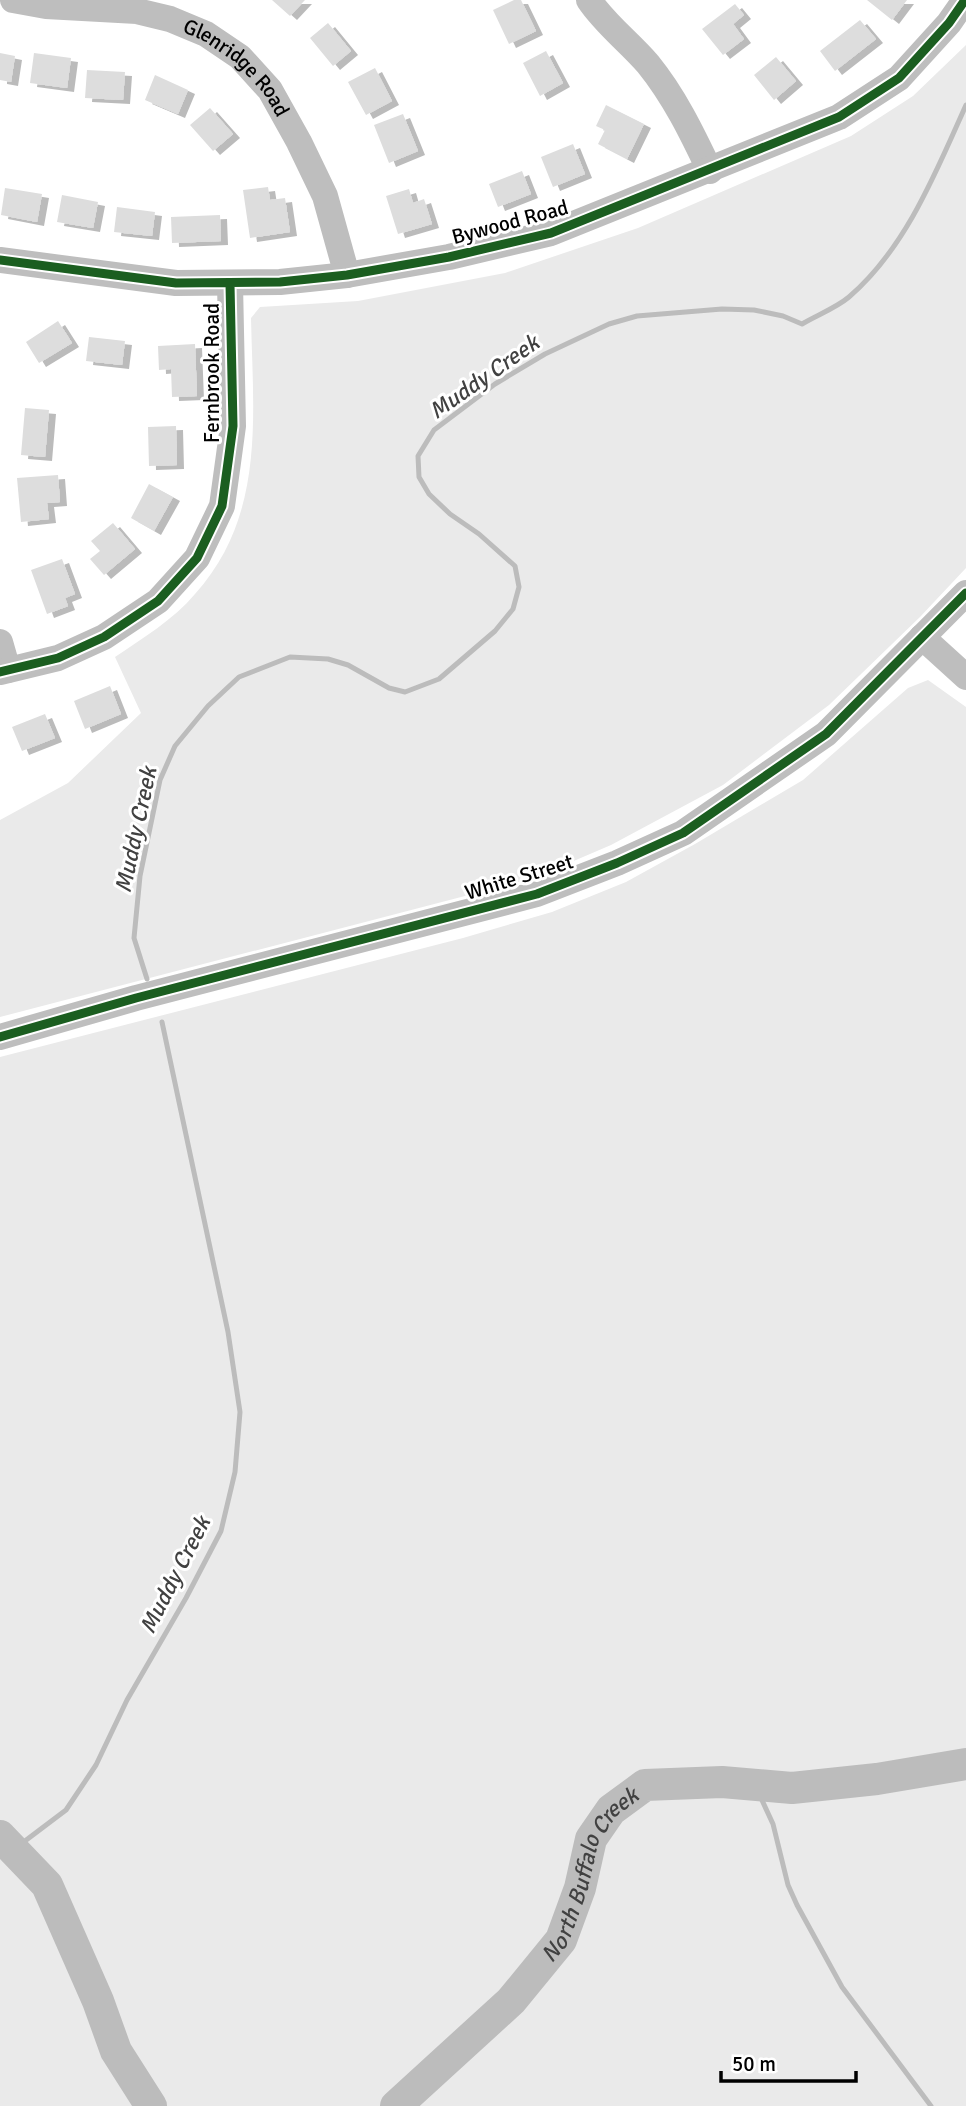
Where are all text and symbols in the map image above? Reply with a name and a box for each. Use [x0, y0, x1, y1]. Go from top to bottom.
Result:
street label: Glenridge Road [179, 13, 295, 121]
street label: Bywood Road [449, 194, 571, 250]
street label: Fernbrook Road [199, 303, 225, 443]
water label: Muddy Creek [423, 327, 547, 426]
water label: Muddy Creek [109, 762, 164, 896]
street label: White Street [462, 848, 576, 906]
water label: Muddy Creek [133, 1509, 218, 1639]
water label: North Buffalo Creek [534, 1779, 646, 1968]
scale bar [721, 2039, 856, 2084]
text: 50 m [732, 2051, 776, 2077]

